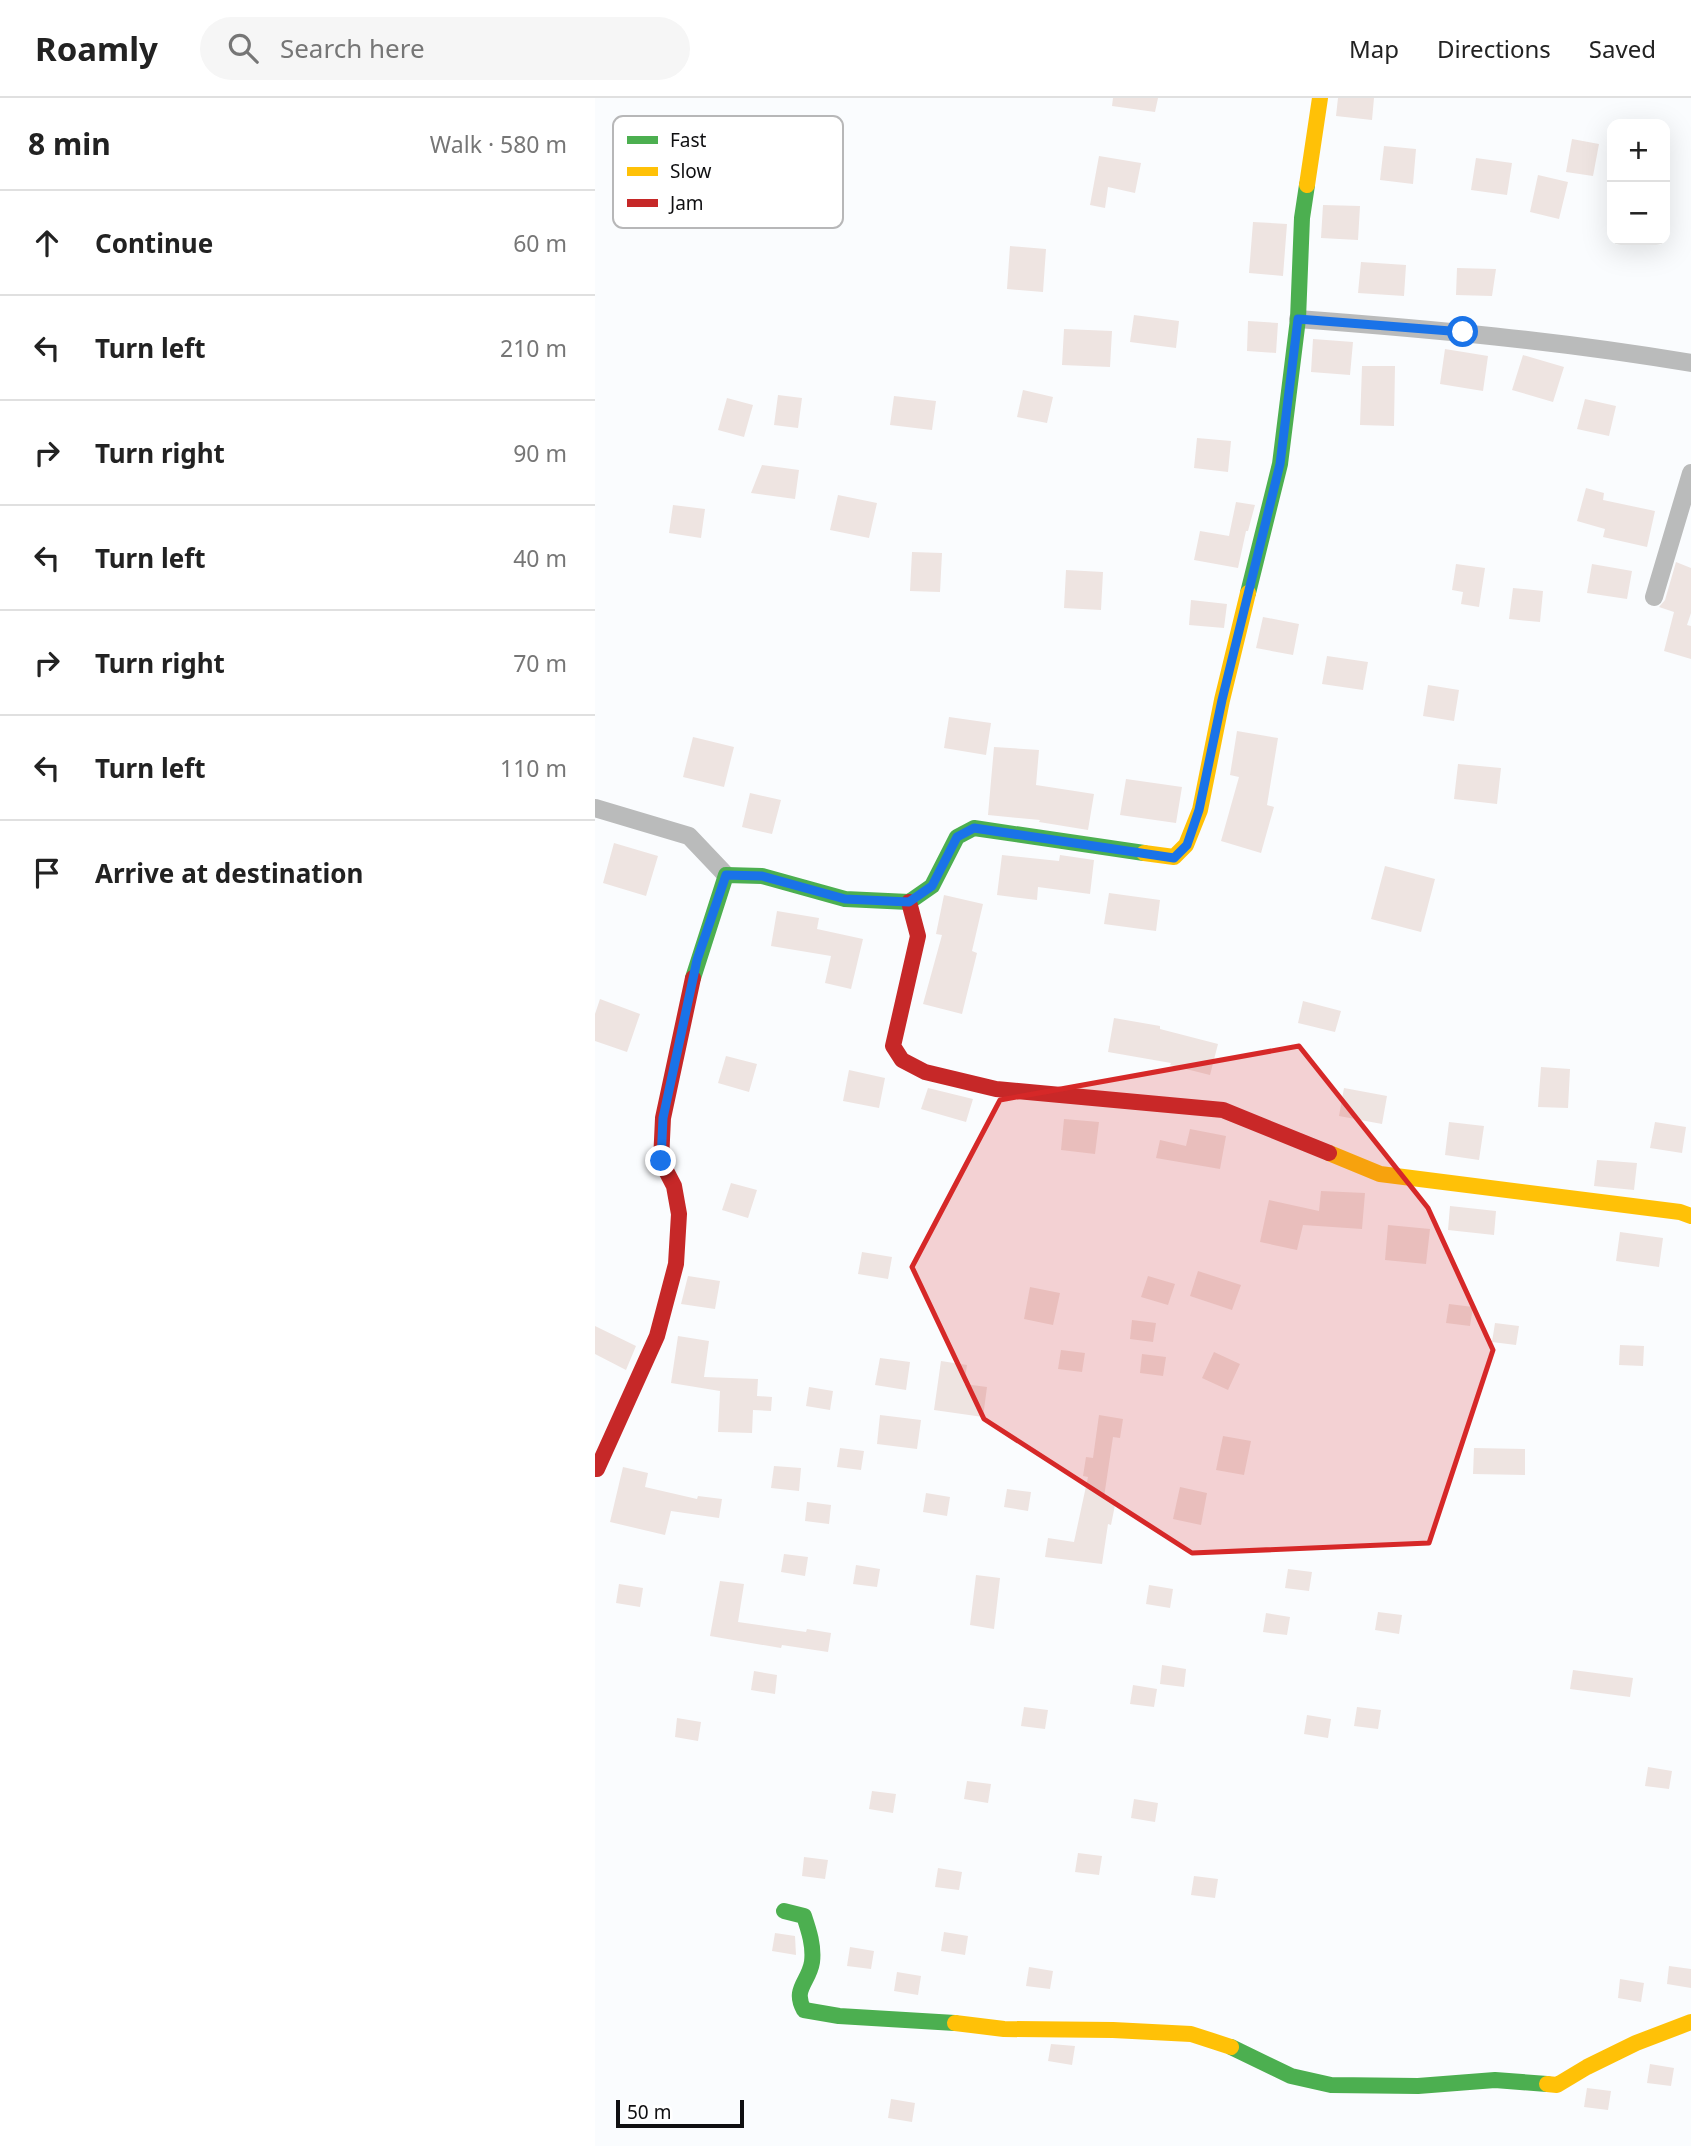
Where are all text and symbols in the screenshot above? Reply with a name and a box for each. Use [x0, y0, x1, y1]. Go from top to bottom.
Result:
search box [200, 17, 690, 80]
text: Roamly [35, 26, 158, 71]
icon: search [224, 29, 262, 67]
text: Search here [280, 30, 425, 66]
text: Map [1349, 32, 1399, 65]
text: Directions [1437, 32, 1551, 65]
text: Saved [1589, 32, 1656, 65]
legend [613, 116, 843, 228]
map controls [1607, 119, 1670, 245]
button: + [1607, 119, 1670, 182]
text: 8 min [28, 123, 111, 164]
text: Fast [670, 127, 707, 153]
text: Walk · 580 m [430, 128, 567, 160]
text: Slow [670, 158, 711, 184]
button: − [1607, 182, 1670, 245]
text: Jam [668, 190, 704, 216]
icon: ahead [28, 224, 66, 262]
text: Continue [95, 225, 213, 261]
text: 60 m [513, 227, 567, 259]
route start [1447, 316, 1478, 347]
icon: left [28, 329, 66, 367]
text: Turn left [95, 330, 206, 366]
text: 210 m [500, 332, 567, 364]
icon: right [28, 434, 66, 472]
text: Turn right [95, 435, 225, 471]
text: 90 m [513, 437, 567, 469]
icon: left [28, 539, 66, 577]
text: Turn left [95, 540, 206, 576]
text: 40 m [513, 542, 567, 574]
icon: right [28, 644, 66, 682]
text: Turn right [95, 645, 225, 681]
text: 70 m [513, 647, 567, 679]
icon: left [28, 749, 66, 787]
text: Turn left [95, 750, 206, 786]
text: 110 m [500, 752, 567, 784]
icon: arrive [28, 854, 66, 892]
text: Arrive at destination [95, 855, 364, 891]
route end [645, 1145, 676, 1176]
scale bar [616, 2097, 744, 2129]
text: 50 m [627, 2099, 671, 2125]

